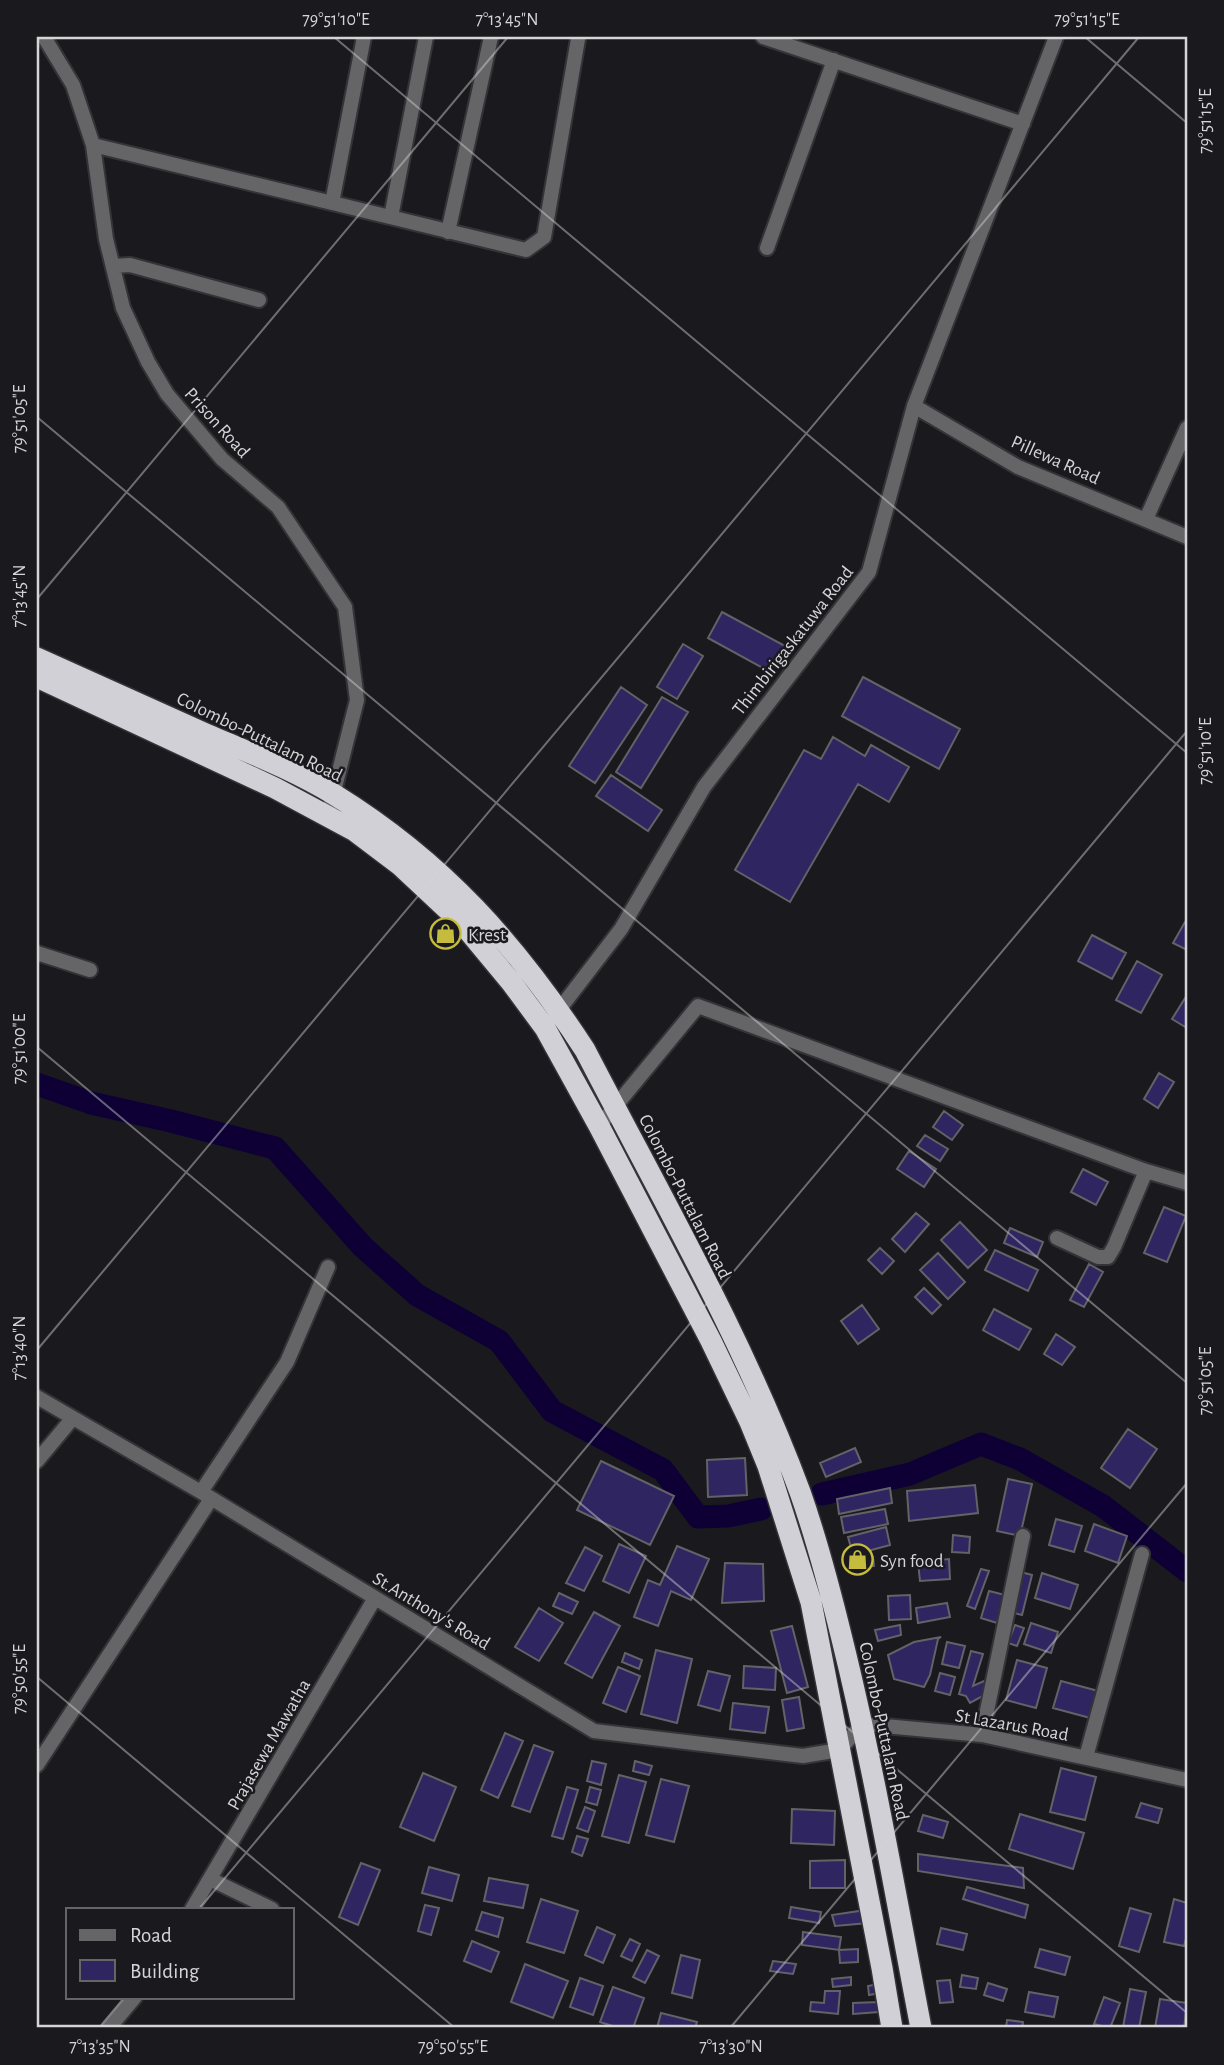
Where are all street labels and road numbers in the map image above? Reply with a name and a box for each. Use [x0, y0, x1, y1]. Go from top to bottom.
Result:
street label: Prison Road [181, 384, 253, 462]
street label: Pillewa Road [1008, 432, 1103, 488]
street label: Thimbirigaskatuwa Road [729, 563, 857, 719]
street label: Colombo-Puttalam Road [173, 689, 345, 786]
street label: Colombo-Puttalam Road [635, 1111, 734, 1282]
street label: St.Anthony's Road [369, 1569, 493, 1654]
street label: Colombo-Puttalam Road [855, 1640, 912, 1822]
street label: Prajasewa Mawatha [224, 1676, 315, 1813]
street label: St Lazarus Road [953, 1706, 1070, 1745]

